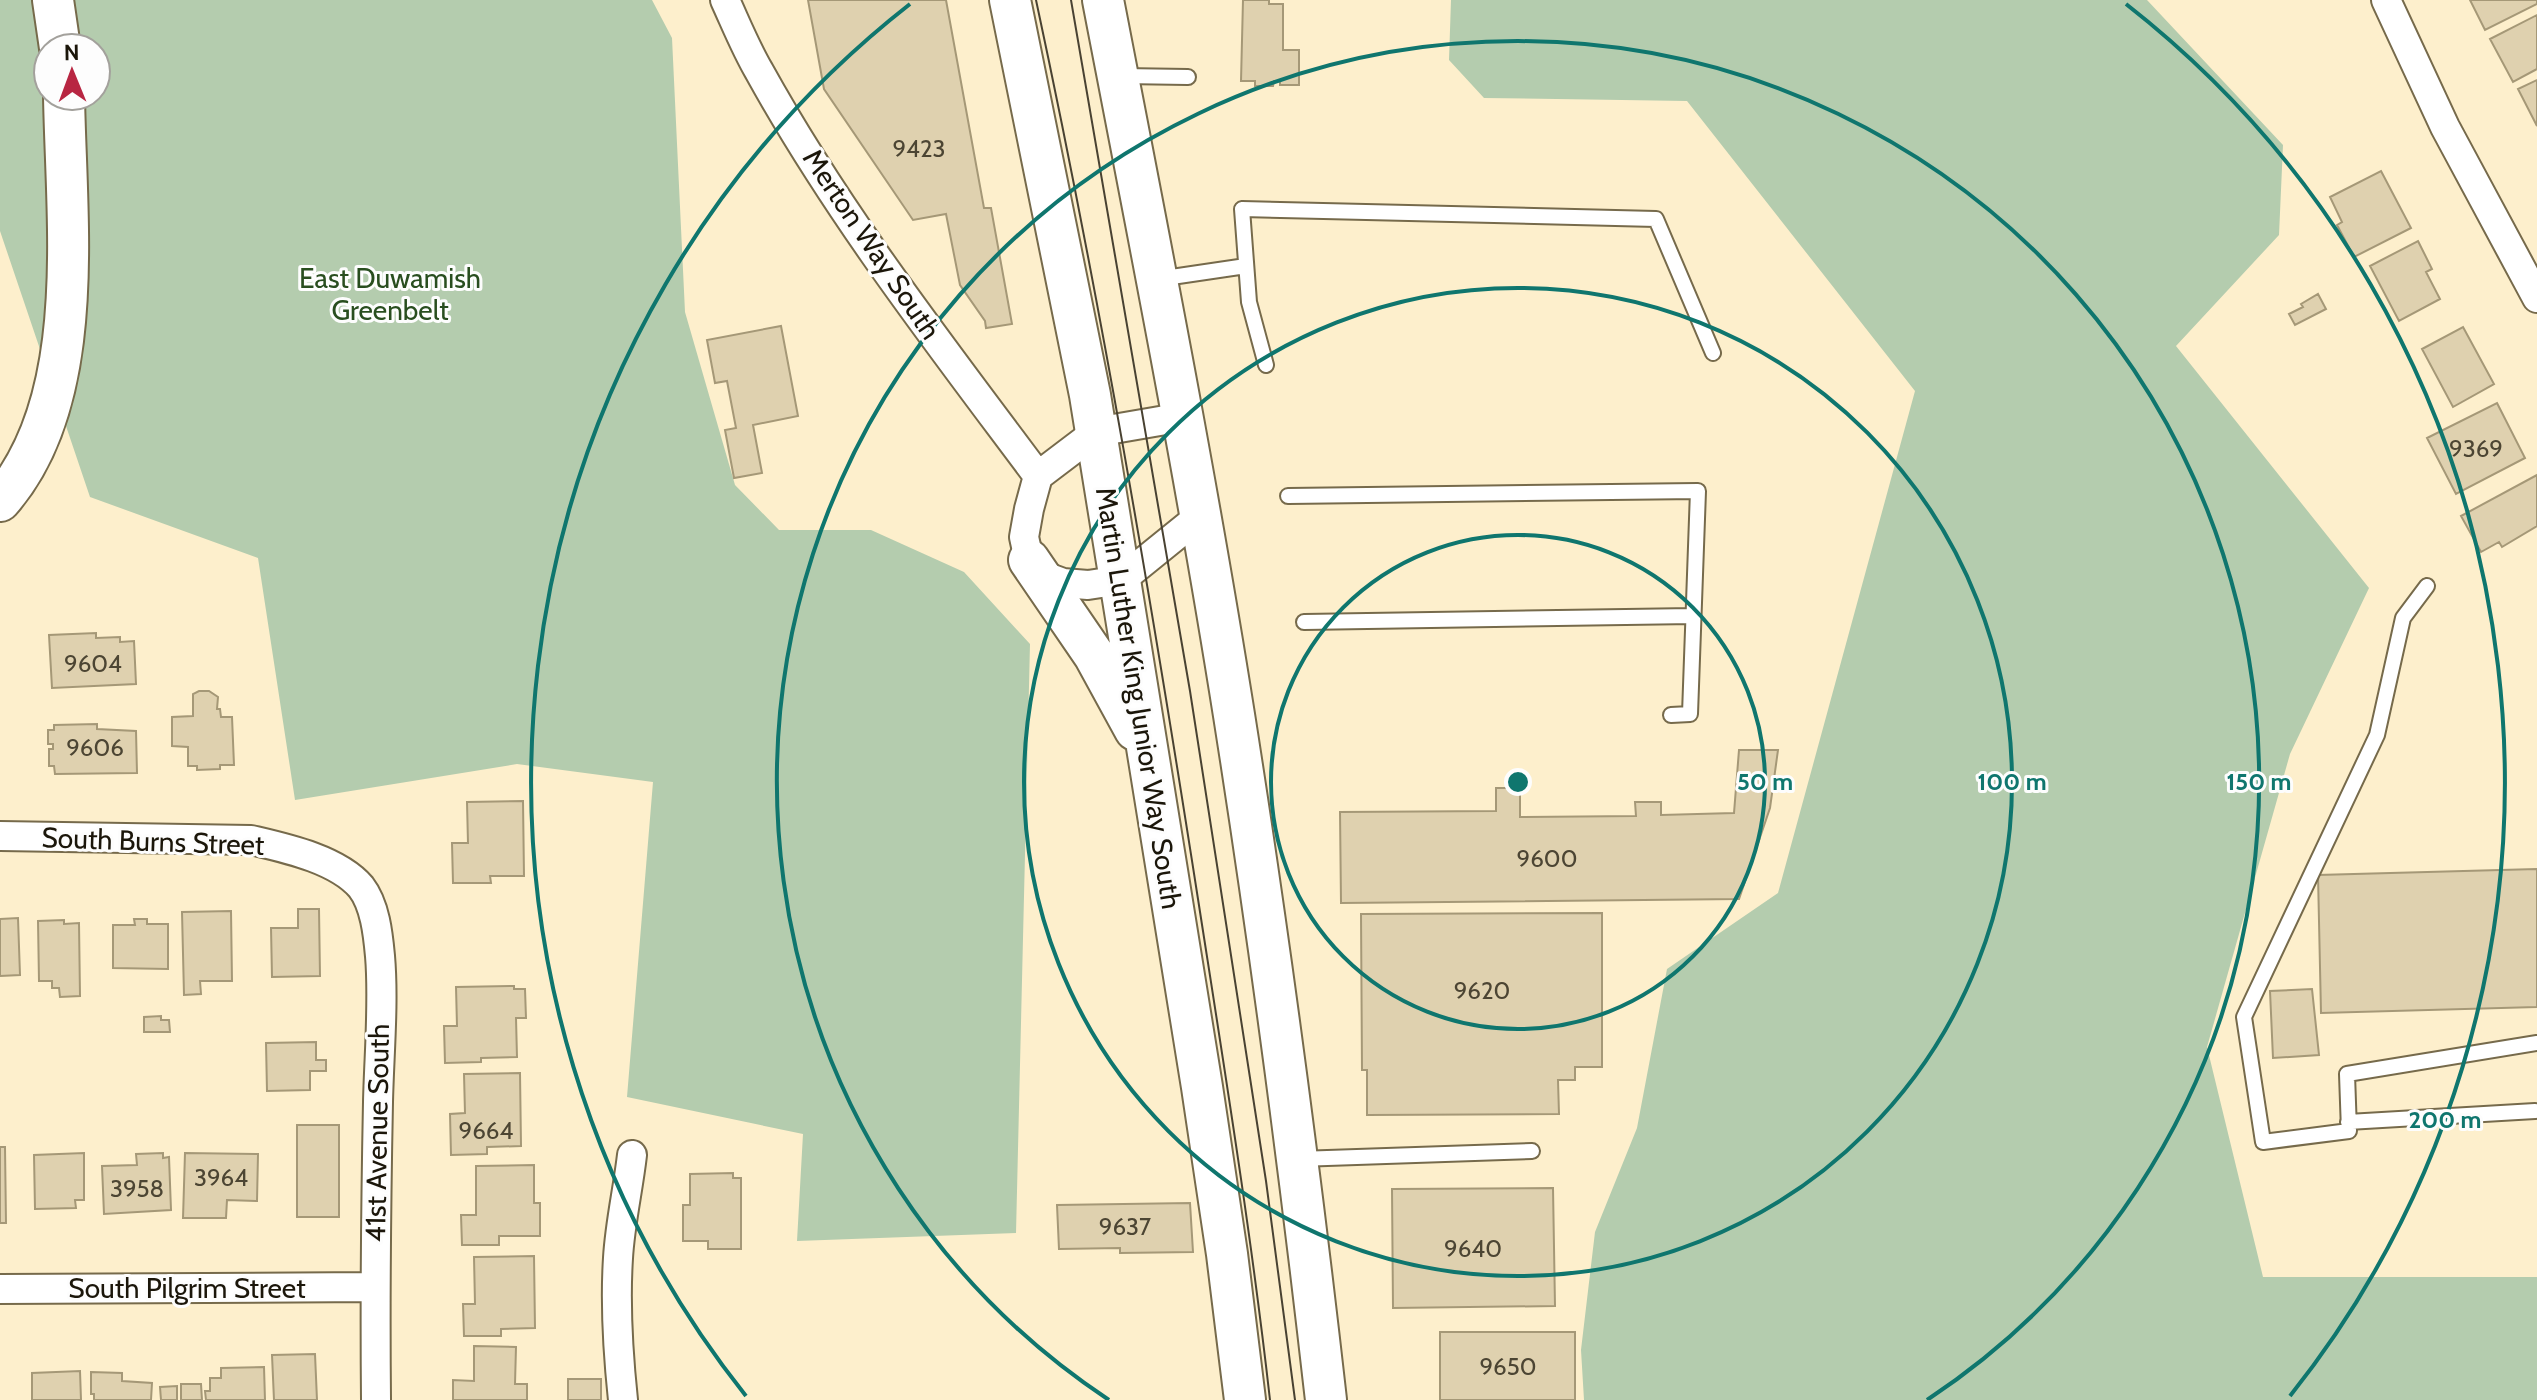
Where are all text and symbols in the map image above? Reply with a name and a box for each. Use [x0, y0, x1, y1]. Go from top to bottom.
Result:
north arrow [32, 32, 112, 112]
text: N [64, 39, 80, 66]
house number: 9423 [892, 134, 946, 163]
street label: Merton Way South [796, 142, 948, 346]
park label: East Duwamish Greenbelt [299, 261, 481, 327]
house number: 9369 [2449, 434, 2503, 463]
street label: Martin Luther King Junior Way South [1089, 485, 1189, 911]
house number: 9604 [64, 649, 122, 678]
house number: 9606 [66, 733, 124, 762]
text: 50 m [1737, 767, 1793, 796]
text: 100 m [1977, 767, 2047, 796]
text: 150 m [2227, 767, 2291, 796]
centre of rings [1504, 768, 1532, 796]
street label: South Burns Street [41, 820, 265, 862]
house number: 9600 [1517, 844, 1577, 873]
house number: 9620 [1454, 976, 1510, 1005]
street label: 41st Avenue South [358, 1023, 396, 1243]
text: 200 m [2409, 1105, 2481, 1134]
house number: 9664 [459, 1116, 514, 1145]
house number: 3964 [194, 1163, 248, 1192]
house number: 3958 [110, 1174, 164, 1203]
house number: 9637 [1099, 1212, 1151, 1241]
house number: 9640 [1444, 1234, 1502, 1263]
street label: South Pilgrim Street [68, 1271, 306, 1305]
house number: 9650 [1479, 1352, 1537, 1381]

